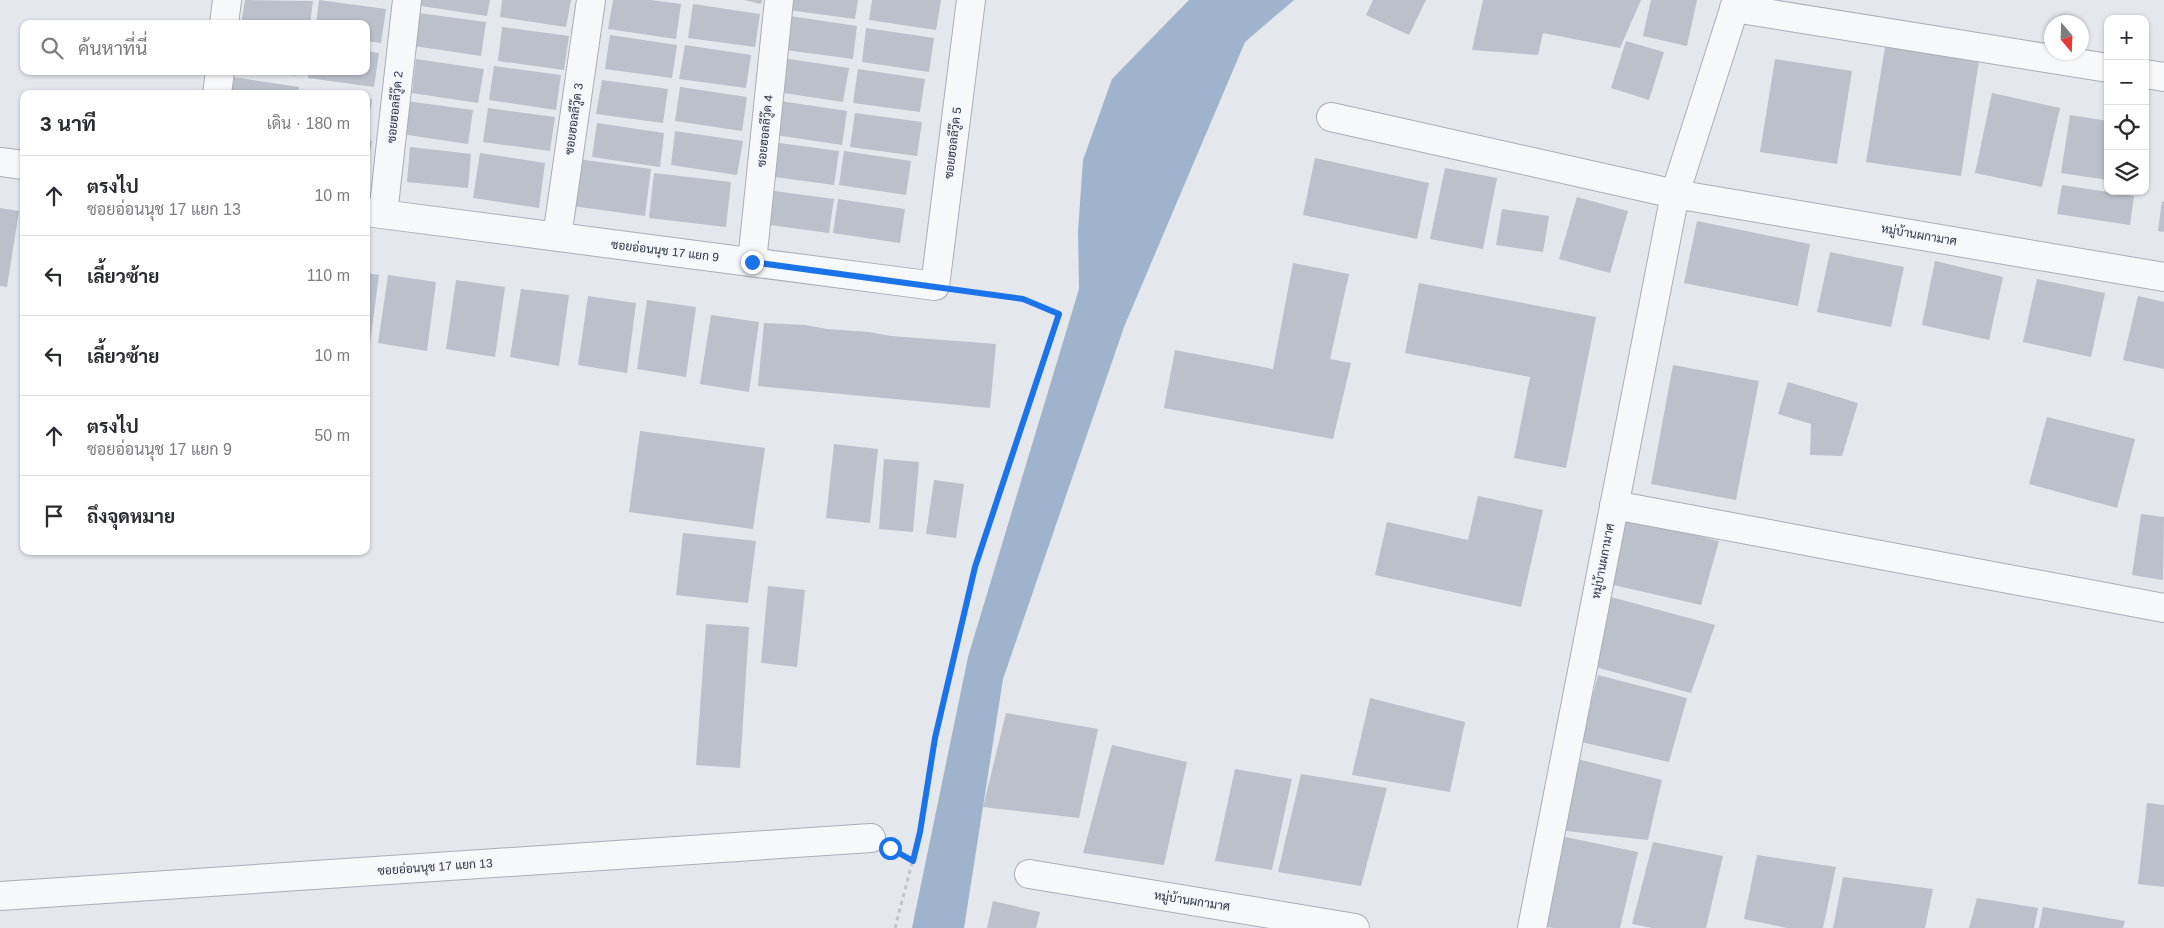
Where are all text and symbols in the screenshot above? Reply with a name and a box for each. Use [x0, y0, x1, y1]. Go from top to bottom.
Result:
north arrow [2044, 15, 2089, 60]
map controls [2104, 15, 2149, 195]
button: + [2104, 15, 2149, 60]
search box [20, 20, 370, 75]
icon: search [38, 34, 66, 62]
text: ค้นหาที่นี่ [78, 38, 147, 59]
button: − [2104, 60, 2149, 105]
street label: ซอยฮอลลีวู๊ด 2 [383, 70, 407, 144]
street label: ซอยฮอลลีวู๊ด 3 [561, 82, 587, 156]
street label: ซอยฮอลลีวู๊ด 4 [753, 94, 777, 168]
button: locate [2104, 105, 2149, 150]
street label: ซอยฮอลลีวู๊ด 5 [941, 106, 965, 180]
text: 3 นาที [40, 112, 96, 135]
text: เดิน · 180 m [267, 115, 350, 132]
button: layers [2104, 150, 2149, 195]
text: ตรงไป [87, 176, 139, 197]
icon: ahead [40, 182, 68, 210]
text: 10 m [314, 187, 350, 204]
text: ซอยอ่อนนุช 17 แยก 13 [87, 201, 241, 218]
street label: หมู่บ้านผกามาศ [1880, 221, 1958, 250]
street label: ซอยอ่อนนุช 17 แยก 9 [610, 237, 720, 267]
route end [741, 251, 764, 274]
icon: left [40, 262, 68, 290]
text: เลี้ยวซ้าย [87, 266, 159, 287]
text: 110 m [307, 267, 350, 284]
icon: left [40, 342, 68, 370]
text: เลี้ยวซ้าย [87, 346, 159, 367]
text: 10 m [314, 347, 350, 364]
text: ตรงไป [87, 416, 139, 437]
icon: ahead [40, 422, 68, 450]
text: 50 m [314, 427, 350, 444]
text: ซอยอ่อนนุช 17 แยก 9 [87, 441, 232, 458]
icon: arrive [40, 502, 68, 530]
text: ถึงจุดหมาย [87, 506, 175, 527]
street label: หมู่บ้านผกามาศ [1589, 522, 1618, 600]
route start [879, 837, 902, 860]
street label: ซอยอ่อนนุช 17 แยก 13 [377, 856, 493, 880]
street label: หมู่บ้านผกามาศ [1153, 888, 1231, 915]

